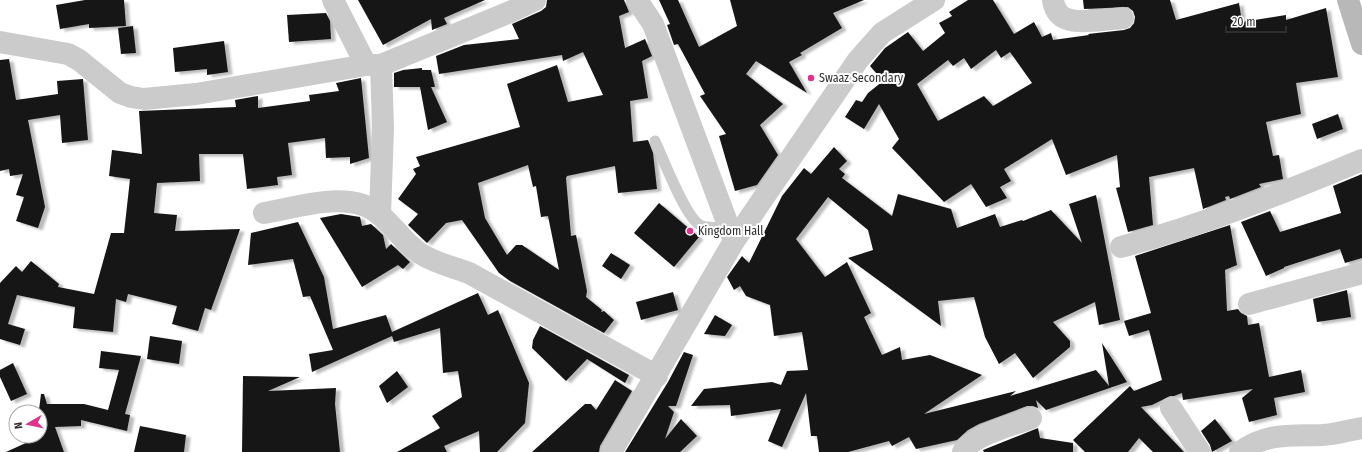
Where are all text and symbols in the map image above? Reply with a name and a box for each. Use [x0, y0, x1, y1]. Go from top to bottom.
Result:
scale bar [1226, 8, 1286, 34]
text: 20 m [1232, 15, 1256, 29]
place label: Swaaz Secondary [819, 71, 904, 85]
marker: Swaaz Secondary [806, 73, 816, 83]
place label: Kingdom Hall [698, 224, 763, 238]
marker: Kingdom Hall [685, 226, 695, 236]
north arrow [8, 404, 48, 444]
text: N [12, 421, 26, 430]

